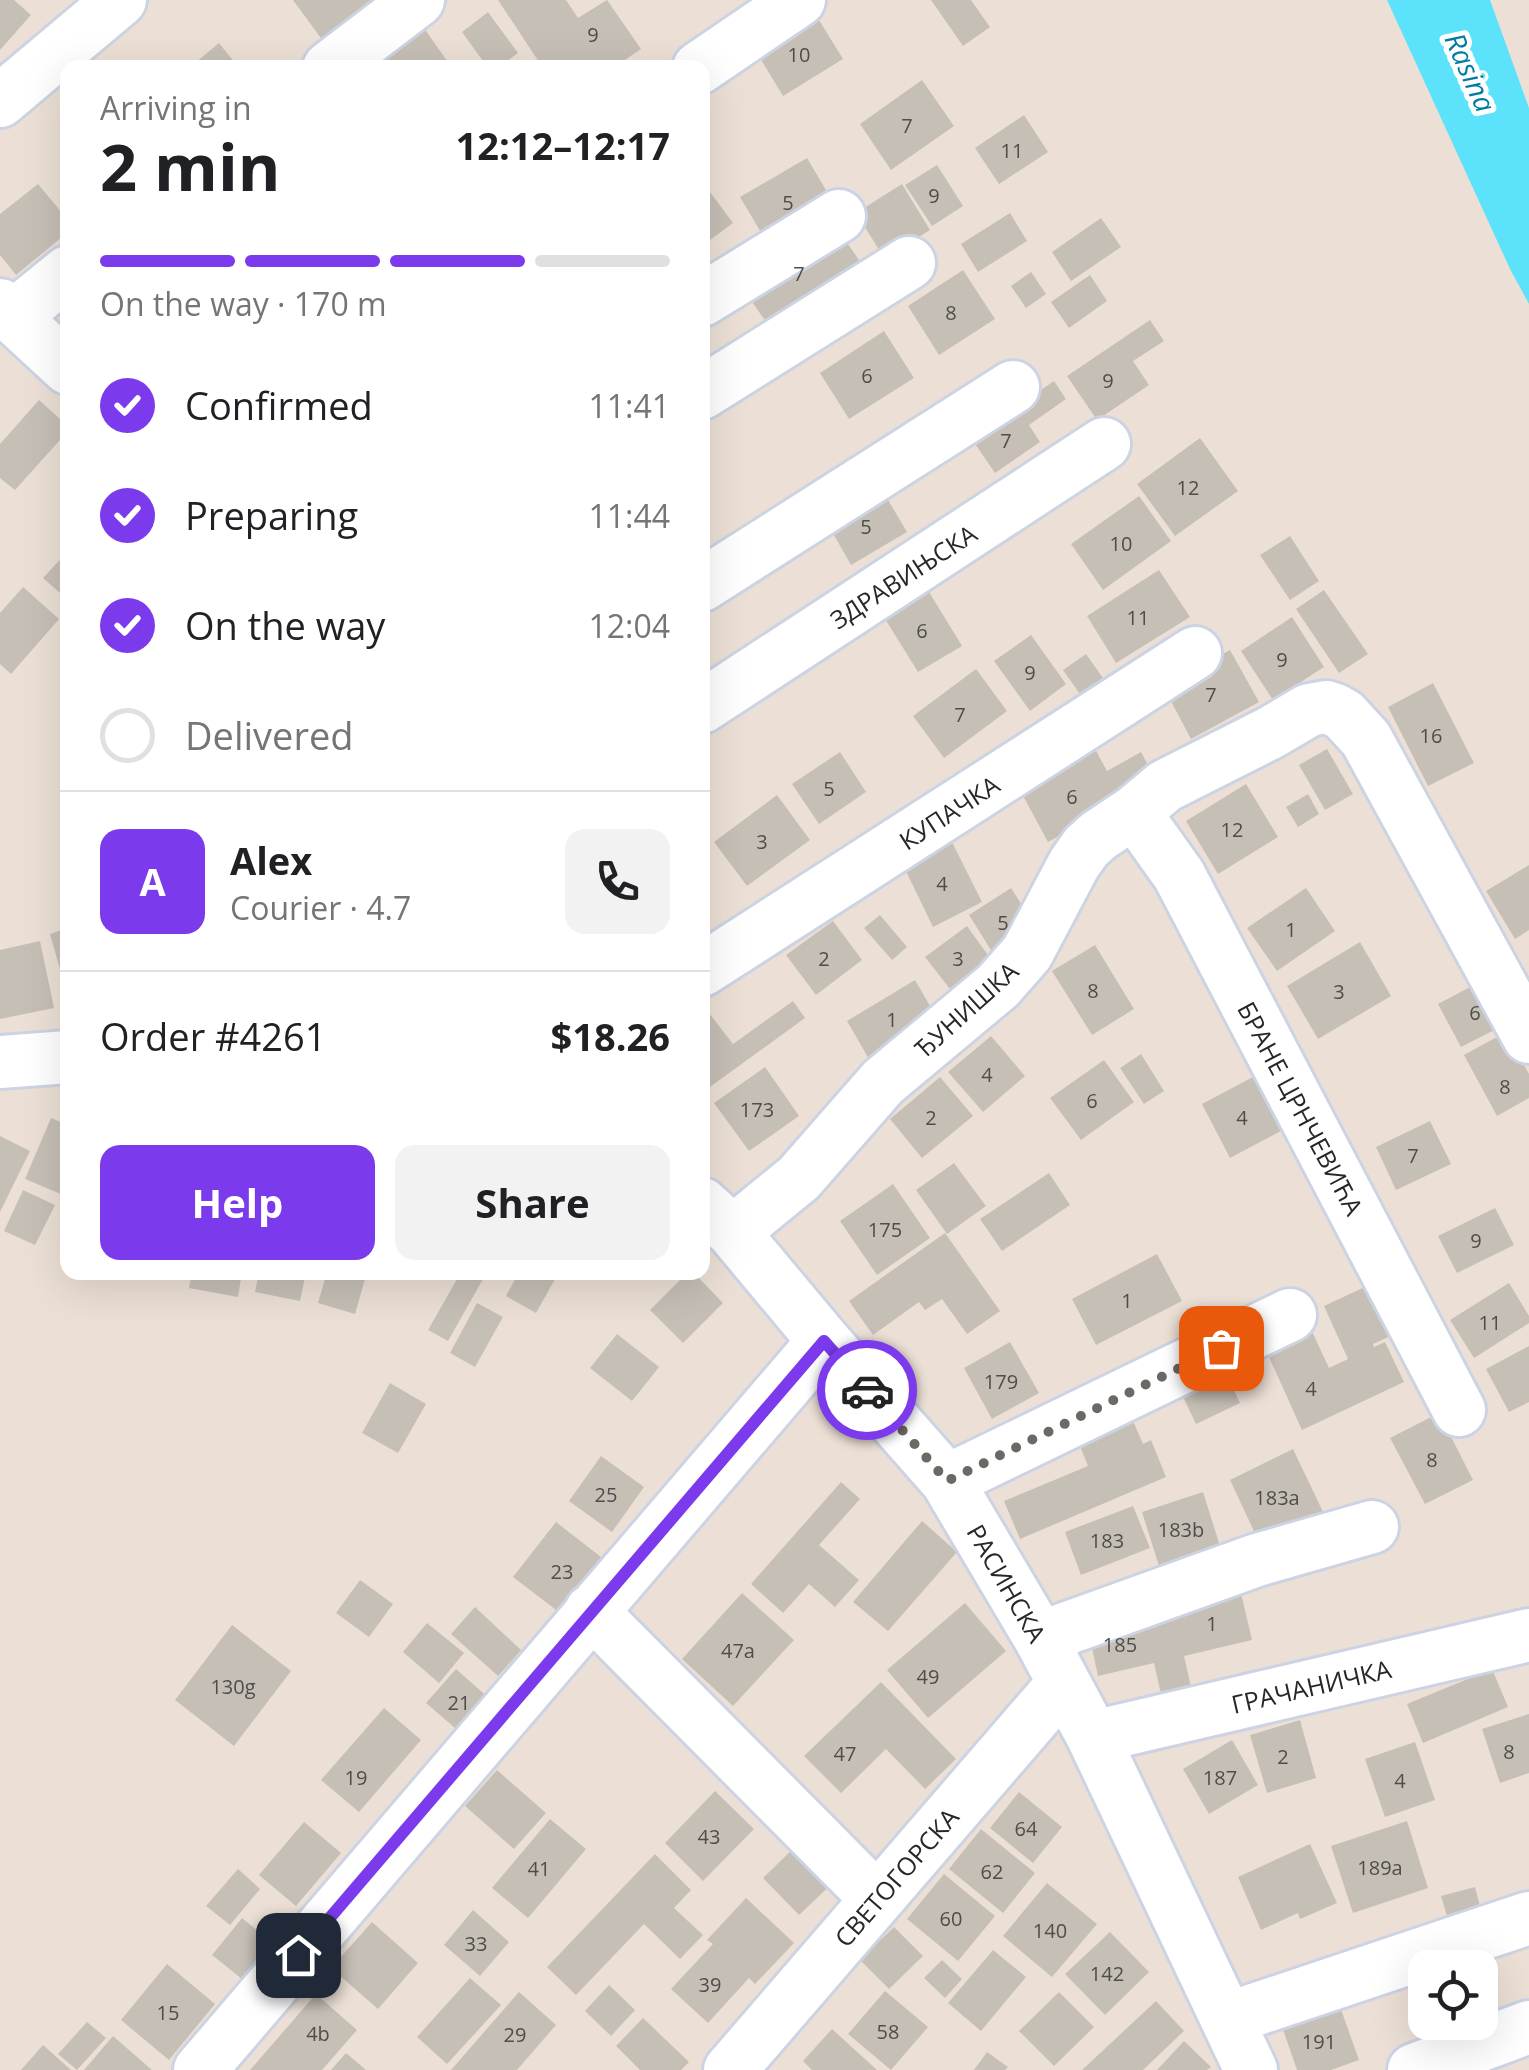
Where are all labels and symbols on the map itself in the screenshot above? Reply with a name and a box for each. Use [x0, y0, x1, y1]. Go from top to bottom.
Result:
house number: 9 [587, 21, 599, 48]
water label: Rasina [1437, 26, 1505, 118]
house number: 10 [788, 41, 810, 68]
house number: 7 [901, 112, 913, 139]
house number: 11 [1001, 137, 1023, 164]
house number: 9 [928, 182, 940, 209]
house number: 5 [782, 189, 794, 216]
house number: 7 [793, 260, 805, 287]
house number: 8 [945, 299, 957, 326]
house number: 6 [861, 362, 873, 389]
house number: 9 [1102, 367, 1114, 394]
house number: 7 [1000, 427, 1012, 454]
house number: 12 [1177, 474, 1199, 501]
house number: 5 [860, 513, 872, 540]
street label: ЗДРАВИЊСКА [823, 516, 983, 636]
house number: 10 [1110, 530, 1132, 557]
house number: 11 [1127, 604, 1149, 631]
house number: 6 [916, 617, 928, 644]
house number: 9 [1276, 646, 1288, 673]
house number: 9 [1024, 659, 1036, 686]
house number: 7 [1205, 681, 1217, 708]
house number: 7 [954, 701, 966, 728]
house number: 16 [1420, 722, 1442, 749]
street label: КУПАЧКА [892, 767, 1006, 857]
house number: 5 [823, 775, 835, 802]
house number: 6 [1066, 783, 1078, 810]
house number: 12 [1221, 816, 1243, 843]
house number: 3 [756, 828, 768, 855]
house number: 4 [936, 870, 948, 897]
house number: 5 [997, 909, 1009, 936]
house number: 1 [1285, 916, 1297, 943]
house number: 2 [818, 945, 830, 972]
house number: 3 [952, 945, 964, 972]
street label: ЂУНИШКА [907, 953, 1025, 1064]
house number: 8 [1087, 977, 1099, 1004]
house number: 3 [1333, 978, 1345, 1005]
street label: БРАНЕ ЦРНЧЕВИЋА [1230, 995, 1372, 1221]
house number: 6 [1469, 999, 1481, 1026]
house number: 1 [886, 1006, 898, 1033]
house number: 4 [981, 1061, 993, 1088]
house number: 8 [1499, 1073, 1511, 1100]
house number: 6 [1086, 1087, 1098, 1114]
house number: 173 [740, 1096, 774, 1123]
house number: 2 [925, 1104, 937, 1131]
house number: 4 [1236, 1104, 1248, 1131]
house number: 7 [1407, 1142, 1419, 1169]
house number: 175 [868, 1216, 902, 1243]
house number: 9 [1470, 1227, 1482, 1254]
house number: 1 [1121, 1287, 1133, 1314]
pin [1179, 1306, 1264, 1391]
house number: 11 [1479, 1309, 1501, 1336]
courier [817, 1340, 917, 1440]
house number: 179 [984, 1368, 1018, 1395]
house number: 4 [1305, 1375, 1317, 1402]
house number: 8 [1426, 1446, 1438, 1473]
house number: 25 [595, 1481, 617, 1508]
house number: 183a [1254, 1484, 1300, 1511]
house number: 183b [1158, 1516, 1204, 1543]
street label: РАСИНСКА [960, 1518, 1055, 1648]
house number: 183 [1090, 1527, 1124, 1554]
house number: 23 [551, 1558, 573, 1585]
house number: 1 [1206, 1610, 1218, 1637]
house number: 185 [1103, 1631, 1137, 1658]
house number: 47a [721, 1637, 755, 1664]
street label: ГРАЧАНИЧКА [1228, 1651, 1394, 1721]
house number: 49 [917, 1663, 939, 1690]
house number: 130g [210, 1673, 256, 1700]
house number: 21 [448, 1689, 470, 1716]
house number: 8 [1503, 1738, 1515, 1765]
house number: 47 [834, 1740, 856, 1767]
house number: 2 [1277, 1743, 1289, 1770]
house number: 19 [345, 1764, 367, 1791]
house number: 187 [1203, 1764, 1237, 1791]
house number: 4 [1394, 1767, 1406, 1794]
street label: СВЕТОГОРСКА [826, 1800, 966, 1954]
house number: 64 [1015, 1815, 1038, 1842]
house number: 43 [698, 1823, 720, 1850]
house number: 189a [1357, 1854, 1403, 1881]
house number: 41 [528, 1855, 550, 1882]
house number: 62 [981, 1858, 1003, 1885]
house number: 60 [940, 1905, 962, 1932]
pin [256, 1913, 341, 1998]
house number: 140 [1033, 1917, 1067, 1944]
house number: 33 [465, 1930, 487, 1957]
house number: 142 [1090, 1960, 1124, 1987]
house number: 39 [699, 1971, 721, 1998]
house number: 15 [157, 1999, 179, 2026]
house number: 58 [877, 2018, 899, 2045]
house number: 4b [306, 2020, 330, 2047]
house number: 29 [504, 2021, 526, 2048]
house number: 191 [1302, 2028, 1336, 2055]

